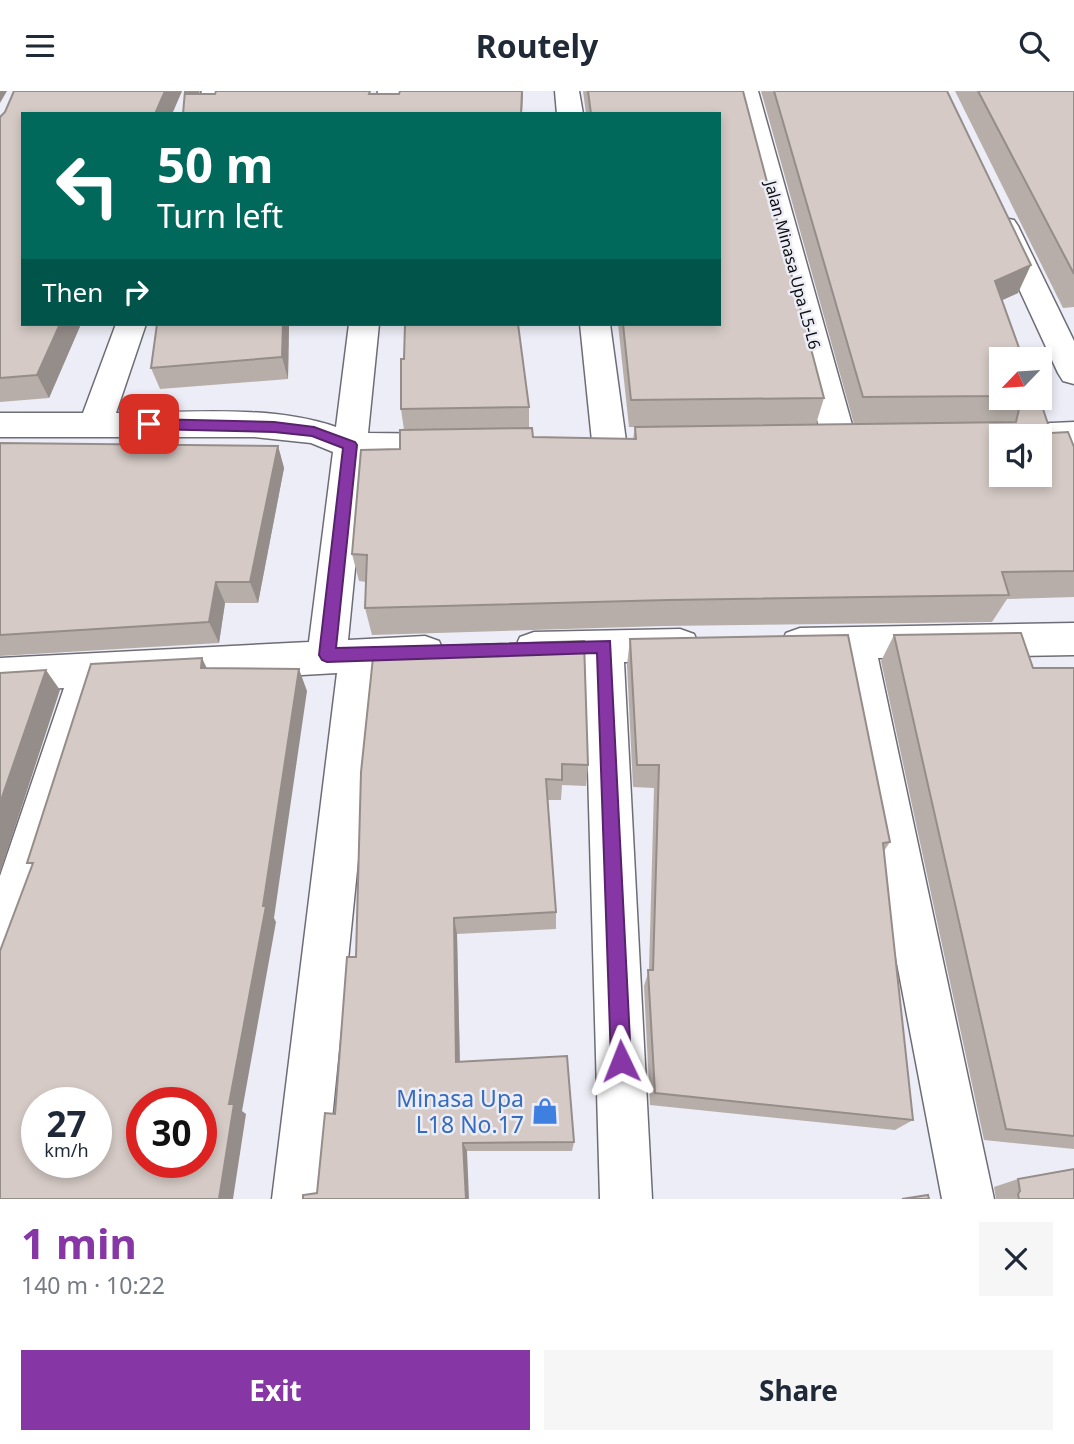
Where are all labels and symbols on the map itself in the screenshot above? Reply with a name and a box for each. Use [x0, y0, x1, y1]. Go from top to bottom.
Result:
street label: Jalan Minasa Upa L5-L6 [759, 176, 826, 352]
north arrow [989, 347, 1052, 409]
pin [119, 394, 179, 454]
position arrow [584, 1024, 658, 1098]
place label: Minasa Upa L18 No.17 [396, 1082, 524, 1140]
speed limit sign: 30 [126, 1087, 217, 1178]
shop icon: Minasa Upa L18 No.17 [530, 1096, 560, 1126]

